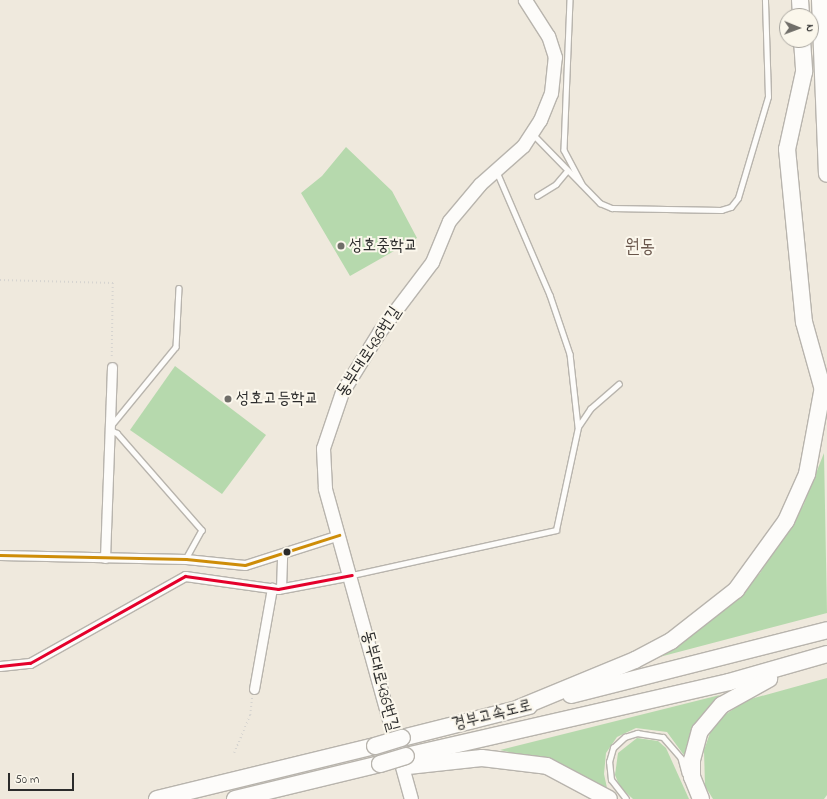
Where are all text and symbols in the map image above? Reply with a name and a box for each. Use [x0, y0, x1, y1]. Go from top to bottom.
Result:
north arrow [779, 8, 819, 48]
text: N [802, 24, 818, 32]
place label: 성호중학교 [349, 236, 417, 256]
district label: 원동 [625, 237, 655, 259]
marker: 성호중학교 [336, 241, 346, 251]
street label: 동부대로436번길 [332, 303, 406, 401]
place label: 성호고등학교 [236, 389, 318, 409]
marker: 성호고등학교 [223, 394, 233, 404]
unlabelled marker [282, 547, 292, 557]
street label: 동부대로436번길 [357, 628, 403, 734]
street label: 경부고속도로 [450, 695, 534, 735]
scale bar [10, 765, 76, 791]
text: 50 m [15, 771, 39, 789]

